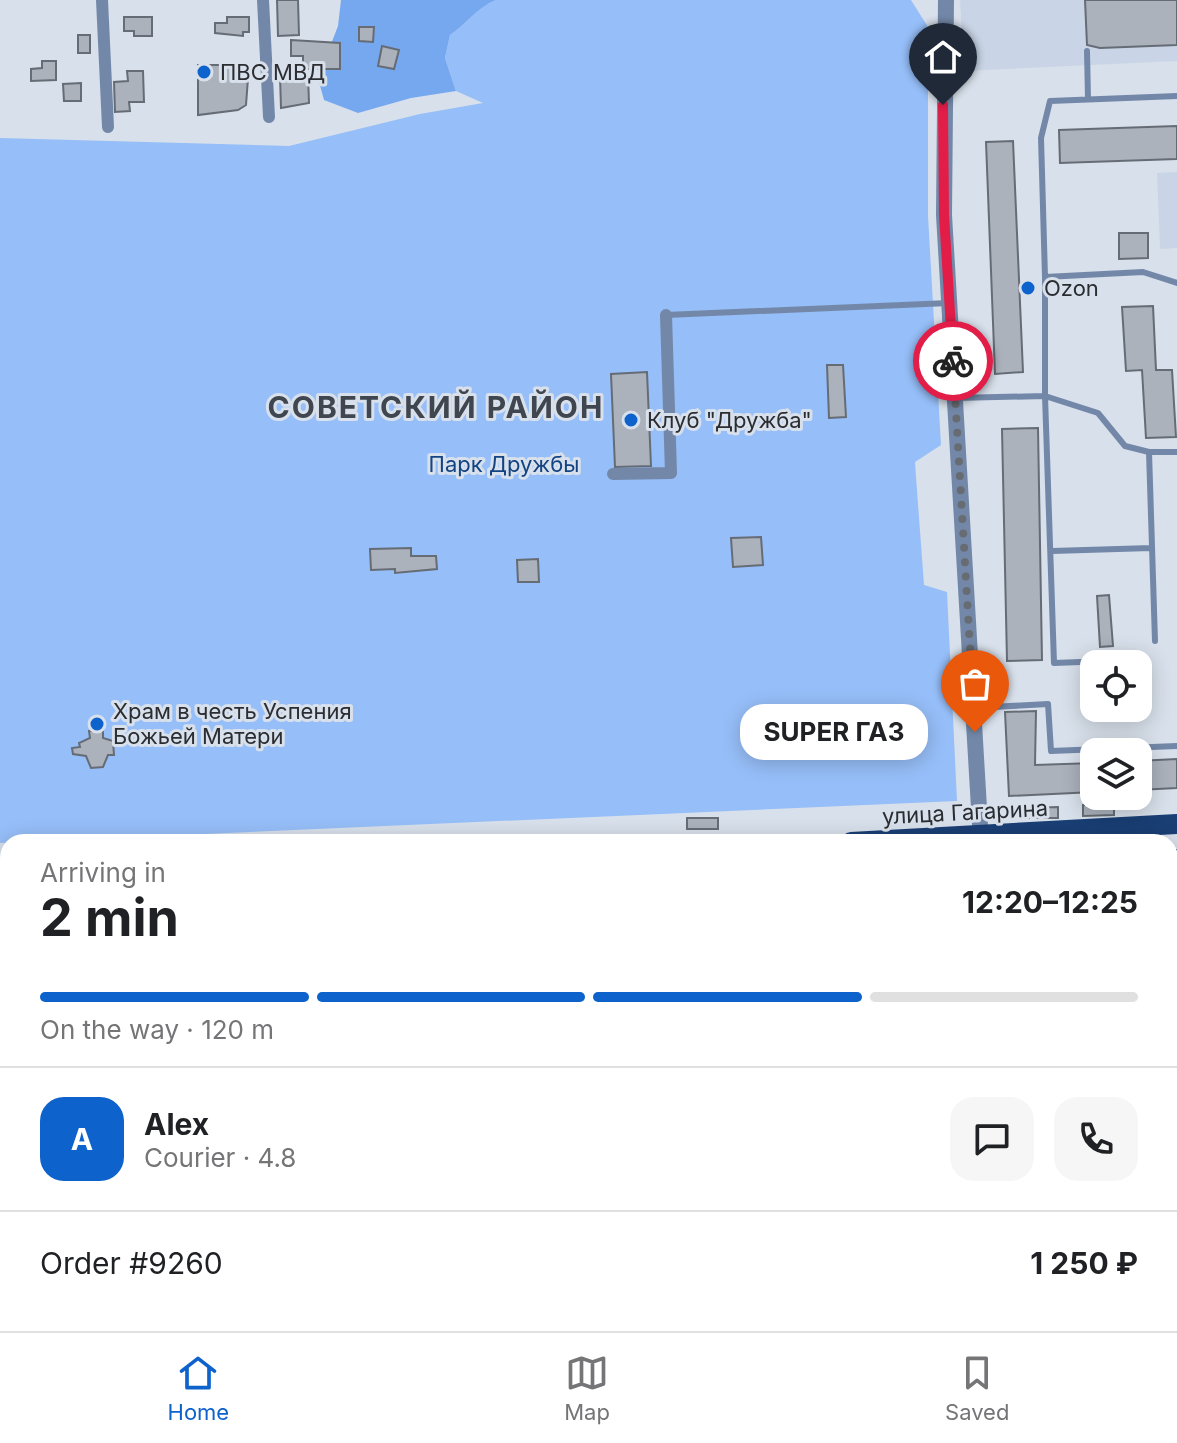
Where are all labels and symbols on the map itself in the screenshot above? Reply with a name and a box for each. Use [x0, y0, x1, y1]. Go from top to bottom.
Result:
pin [909, 23, 977, 105]
place label: ПВС МВД [220, 59, 325, 85]
marker: ПВС МВД [195, 63, 213, 81]
place label: Ozon [1044, 275, 1099, 301]
marker: Ozon [1019, 279, 1037, 297]
courier [913, 321, 993, 401]
district label: СОВЕТСКИЙ РАЙОН [268, 389, 604, 425]
place label: Клуб "Дружба" [647, 407, 812, 433]
marker: Клуб "Дружба" [622, 411, 640, 429]
park label: Парк Дружбы [429, 451, 579, 477]
pin [941, 650, 1009, 732]
place label: Храм в честь Успения Божьей Матери [113, 698, 352, 749]
callout: SUPER ГАЗ [739, 704, 927, 760]
marker: Храм в честь Успения Божьей Матери [88, 715, 106, 733]
street label: улица Гагарина [881, 795, 1049, 829]

